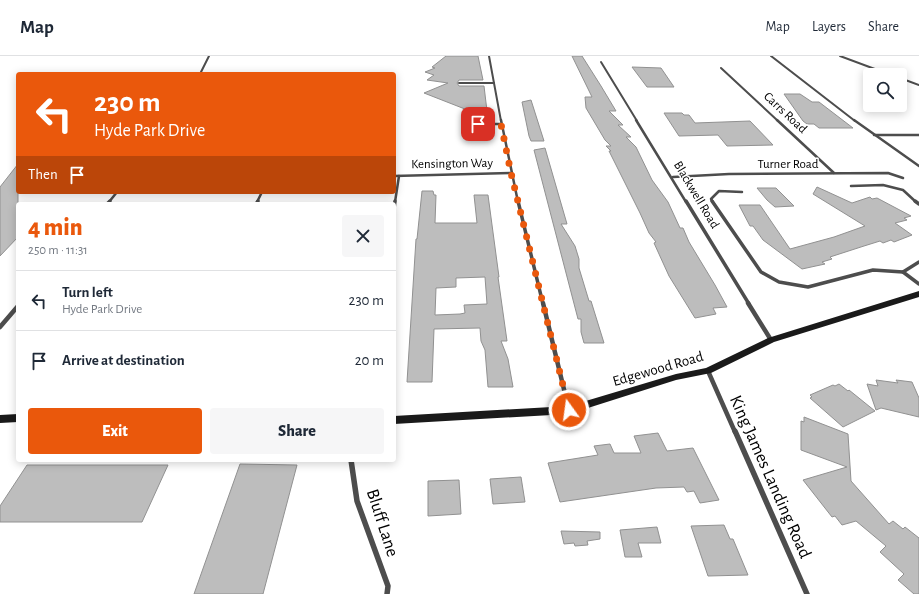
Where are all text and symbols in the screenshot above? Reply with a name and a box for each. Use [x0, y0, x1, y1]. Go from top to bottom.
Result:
text: Map [20, 18, 54, 37]
text: Map [765, 20, 790, 34]
text: Layers [812, 20, 846, 34]
text: Share [868, 20, 899, 34]
map controls [863, 68, 907, 112]
button: search [863, 68, 907, 112]
icon: left [28, 88, 80, 140]
text: 230 m [94, 89, 161, 117]
street label: Carrs Road [761, 90, 809, 136]
pin [461, 107, 495, 141]
icon: arrive [467, 113, 489, 135]
text: Hyde Park Drive [94, 122, 205, 140]
street label: Kensington Way [411, 157, 493, 171]
street label: Turner Road [757, 158, 819, 171]
street label: Blackwell Road [671, 159, 721, 231]
icon: arrive [66, 164, 88, 186]
text: Then [28, 167, 58, 182]
button: close [342, 215, 384, 257]
text: 4 min [28, 216, 83, 240]
text: 250 m · 11:31 [28, 244, 88, 257]
text: Turn left [62, 285, 113, 300]
icon: left [28, 290, 50, 312]
text: 230 m [349, 293, 384, 308]
text: Hyde Park Drive [62, 303, 142, 316]
street label: Edgewood Road [611, 349, 705, 389]
icon: arrive [28, 350, 50, 372]
text: Arrive at destination [62, 353, 185, 368]
text: 20 m [355, 353, 384, 368]
position arrow [548, 389, 590, 431]
street label: King James Landing Road [726, 393, 814, 561]
button: Exit [28, 408, 202, 454]
button: Share [210, 408, 384, 454]
street label: Bluff Lane [363, 487, 401, 559]

